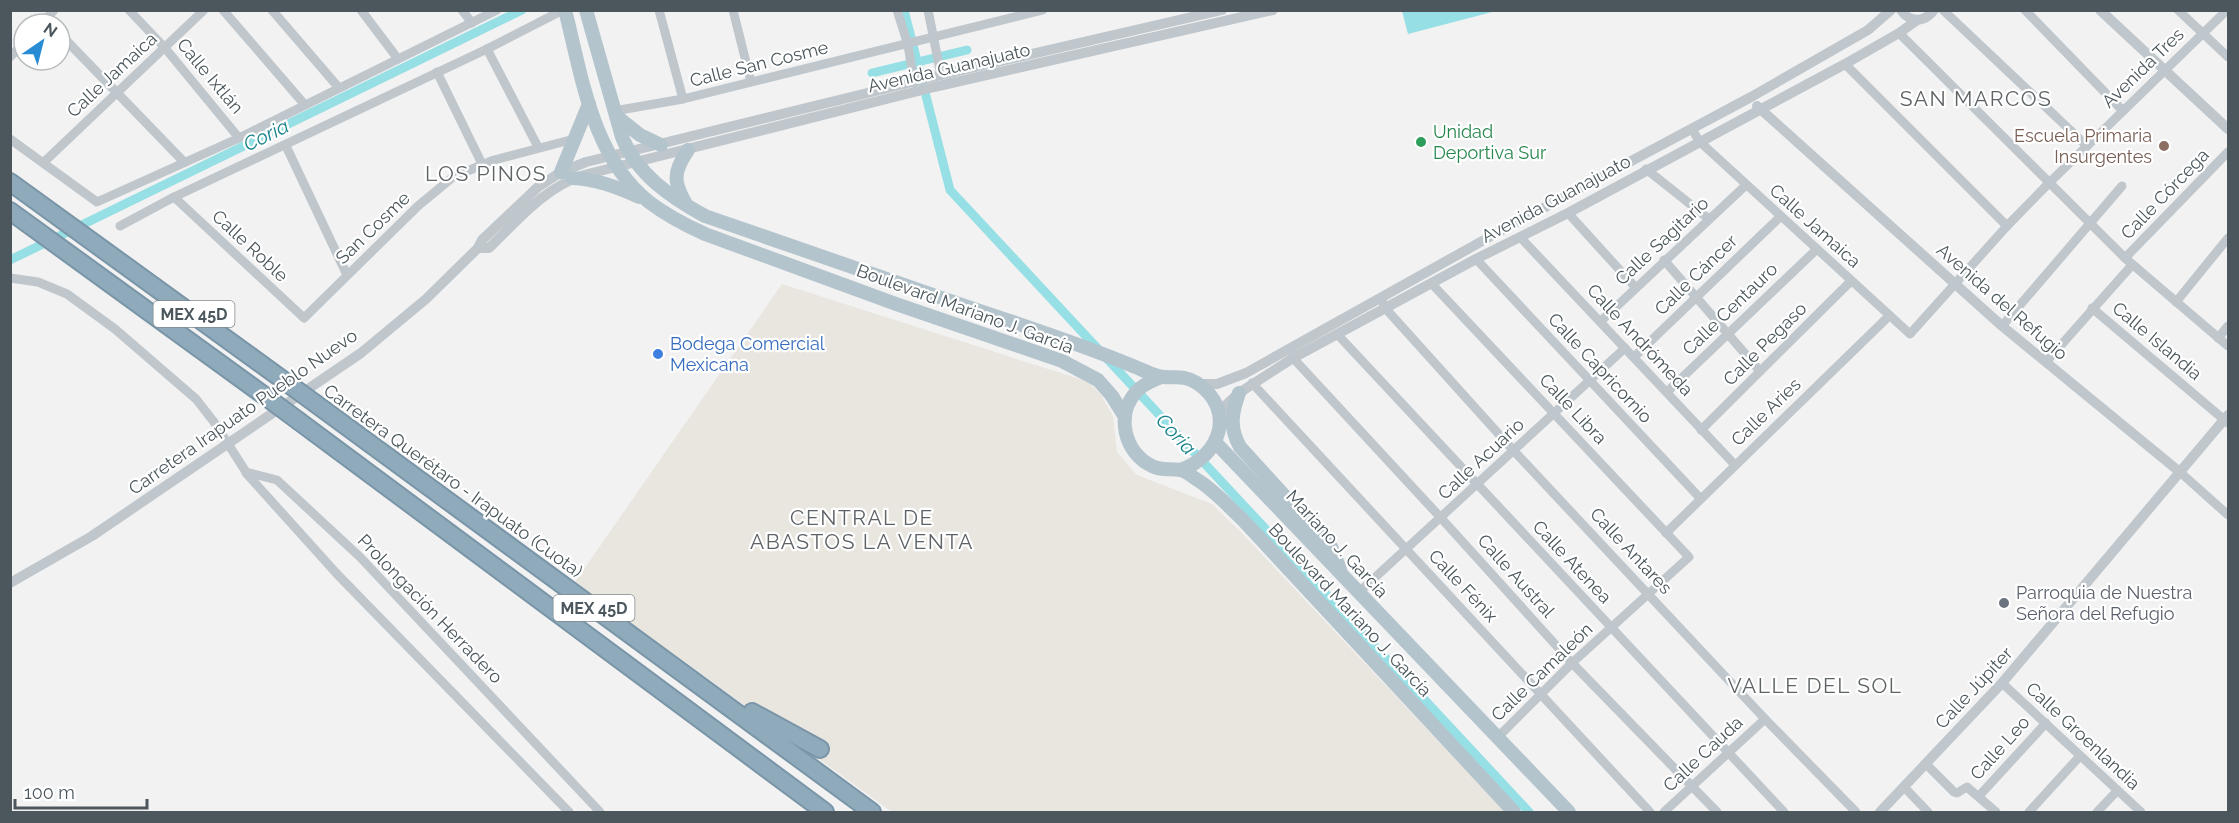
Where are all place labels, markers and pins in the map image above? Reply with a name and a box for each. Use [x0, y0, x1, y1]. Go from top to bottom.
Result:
place label: Unidad Deportiva Sur [1433, 121, 1547, 163]
place label: Escuela Primaria Insurgentes [2014, 125, 2152, 167]
marker: Unidad Deportiva Sur [1414, 135, 1428, 149]
marker: Escuela Primaria Insurgentes [2157, 139, 2171, 153]
place label: Bodega Comercial Mexicana [670, 333, 825, 375]
marker: Bodega Comercial Mexicana [651, 347, 665, 361]
place label: Parroquia de Nuestra Señora del Refugio [2016, 582, 2192, 624]
marker: Parroquia de Nuestra Señora del Refugio [1997, 596, 2011, 610]

